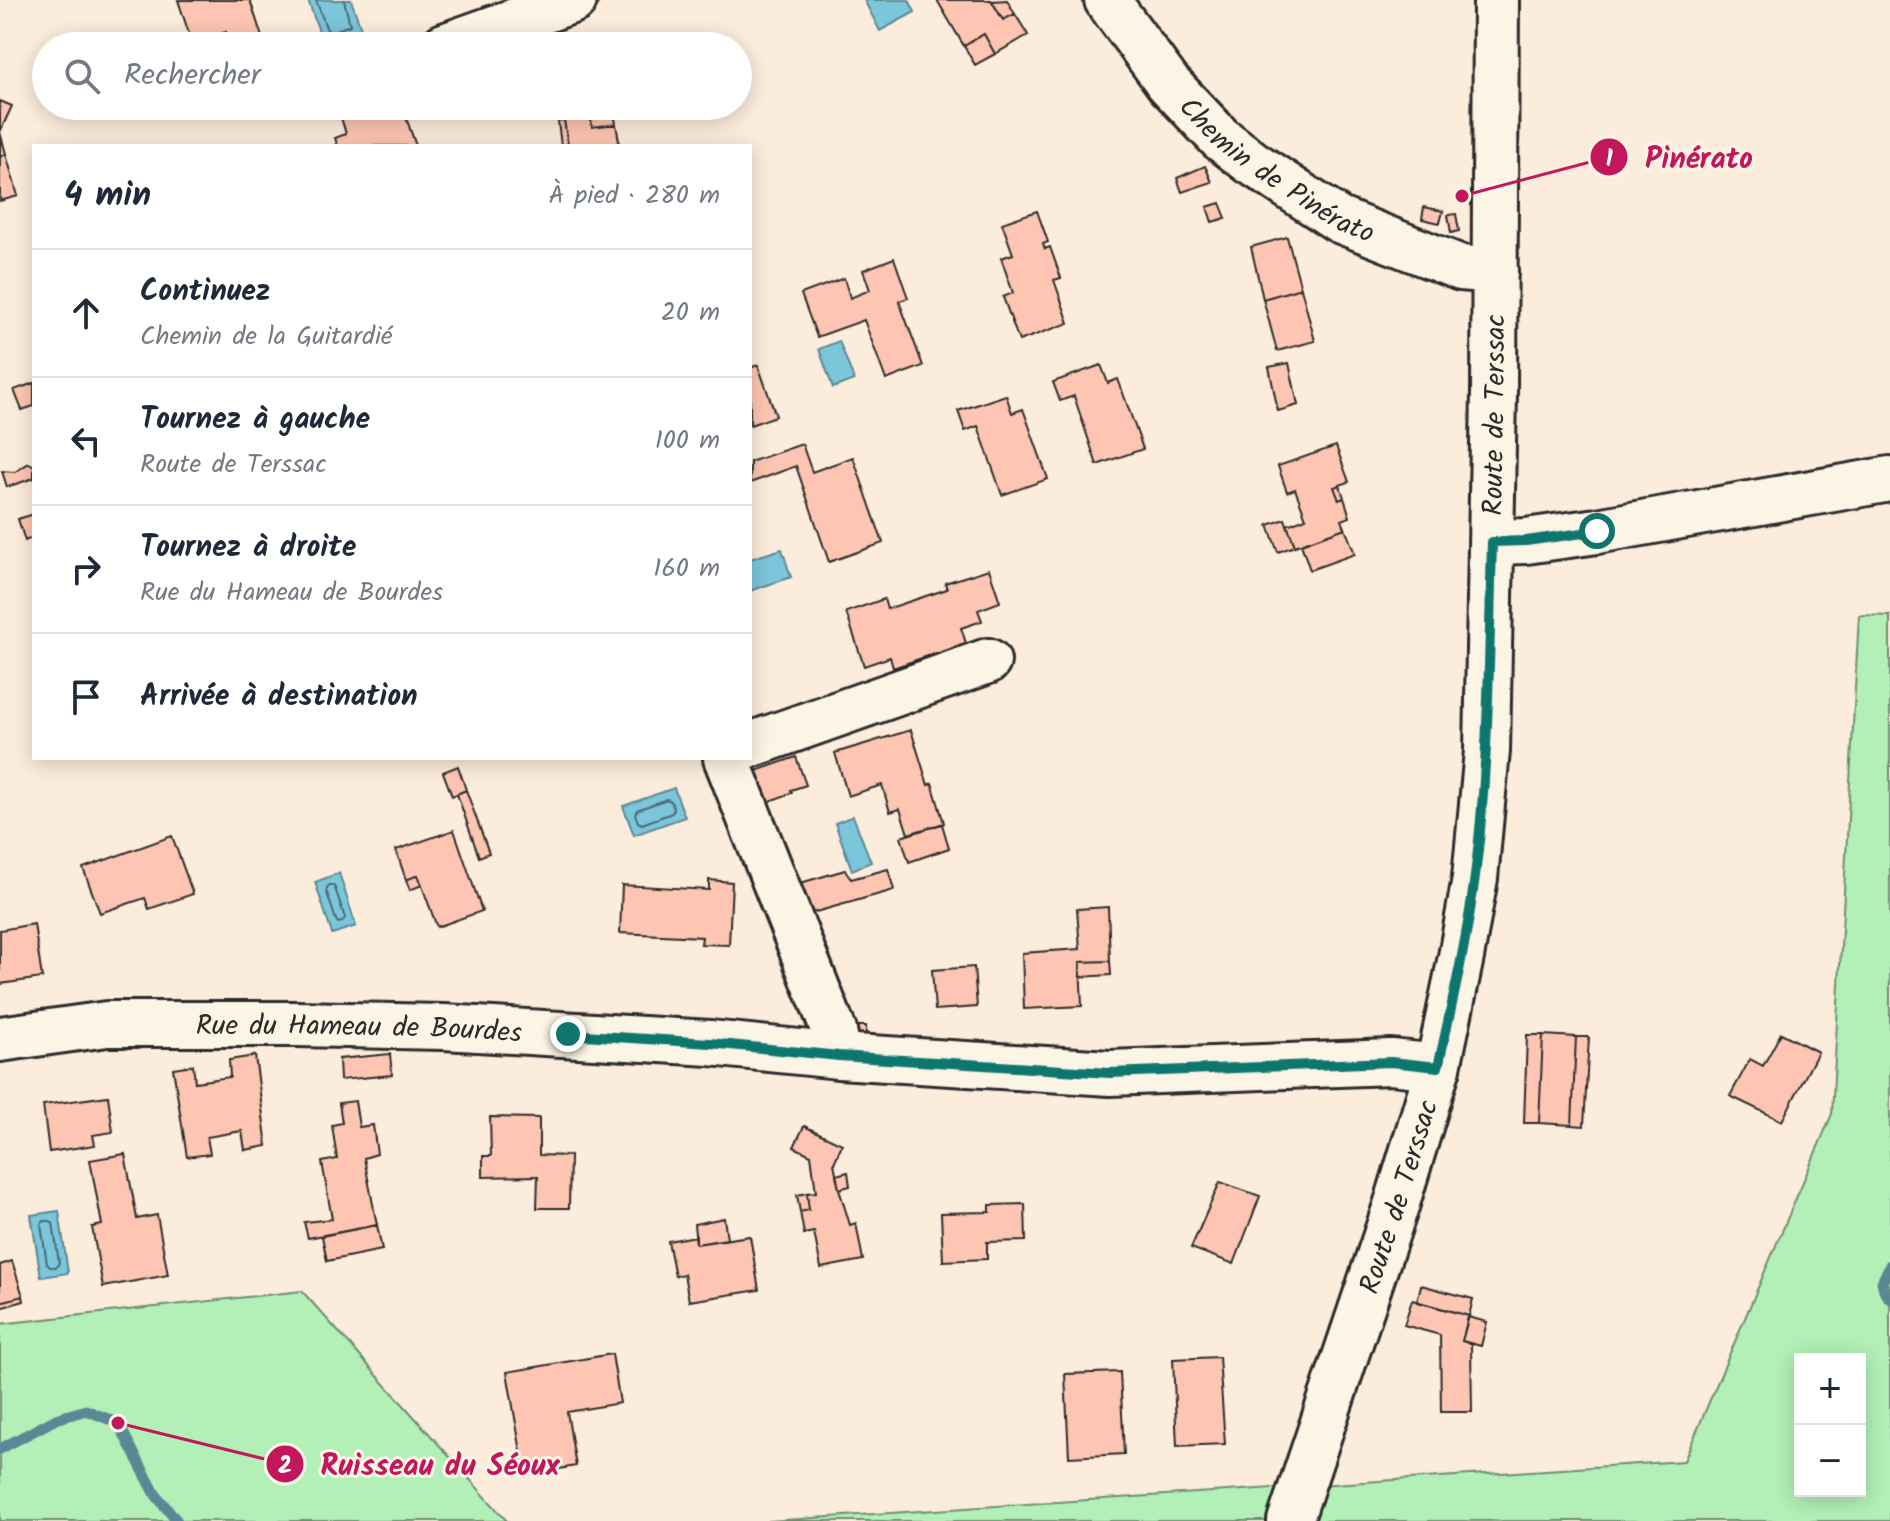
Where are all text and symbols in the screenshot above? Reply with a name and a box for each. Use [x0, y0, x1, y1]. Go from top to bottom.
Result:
search box [32, 32, 752, 120]
text: Rechercher [124, 52, 261, 100]
icon: search [60, 54, 104, 98]
street label: Chemin de Pinérato [1167, 87, 1381, 257]
callout: Pinérato [1589, 130, 1769, 184]
text: Pinérato [1645, 136, 1753, 184]
text: 1 [1605, 140, 1613, 179]
text: 4 min [64, 169, 151, 223]
text: À pied · 280 m [549, 175, 720, 217]
text: Continuez [140, 268, 270, 316]
icon: ahead [64, 291, 108, 335]
text: 20 m [661, 292, 720, 334]
street label: Route de Terssac [1472, 314, 1519, 516]
text: Chemin de la Guitardié [140, 316, 392, 358]
text: Tournez à gauche [140, 396, 370, 444]
icon: left [64, 419, 108, 463]
text: 100 m [655, 420, 720, 462]
text: Route de Terssac [140, 444, 327, 486]
route start [1579, 513, 1615, 549]
text: Tournez à droite [140, 524, 356, 572]
icon: right [64, 547, 108, 591]
text: 160 m [653, 548, 720, 590]
text: Rue du Hameau de Bourdes [140, 572, 443, 614]
text: Arrivée à destination [140, 673, 418, 721]
icon: arrive [64, 675, 108, 719]
street label: Rue du Hameau de Bourdes [196, 1004, 523, 1057]
route end [550, 1016, 586, 1052]
street label: Route de Terssac [1348, 1095, 1452, 1300]
map controls [1794, 1353, 1866, 1497]
button: + [1794, 1353, 1866, 1425]
button: − [1794, 1425, 1866, 1497]
callout: Ruisseau du Séoux [265, 1437, 576, 1491]
text: Ruisseau du Séoux [320, 1443, 561, 1491]
text: 2 [278, 1447, 292, 1486]

